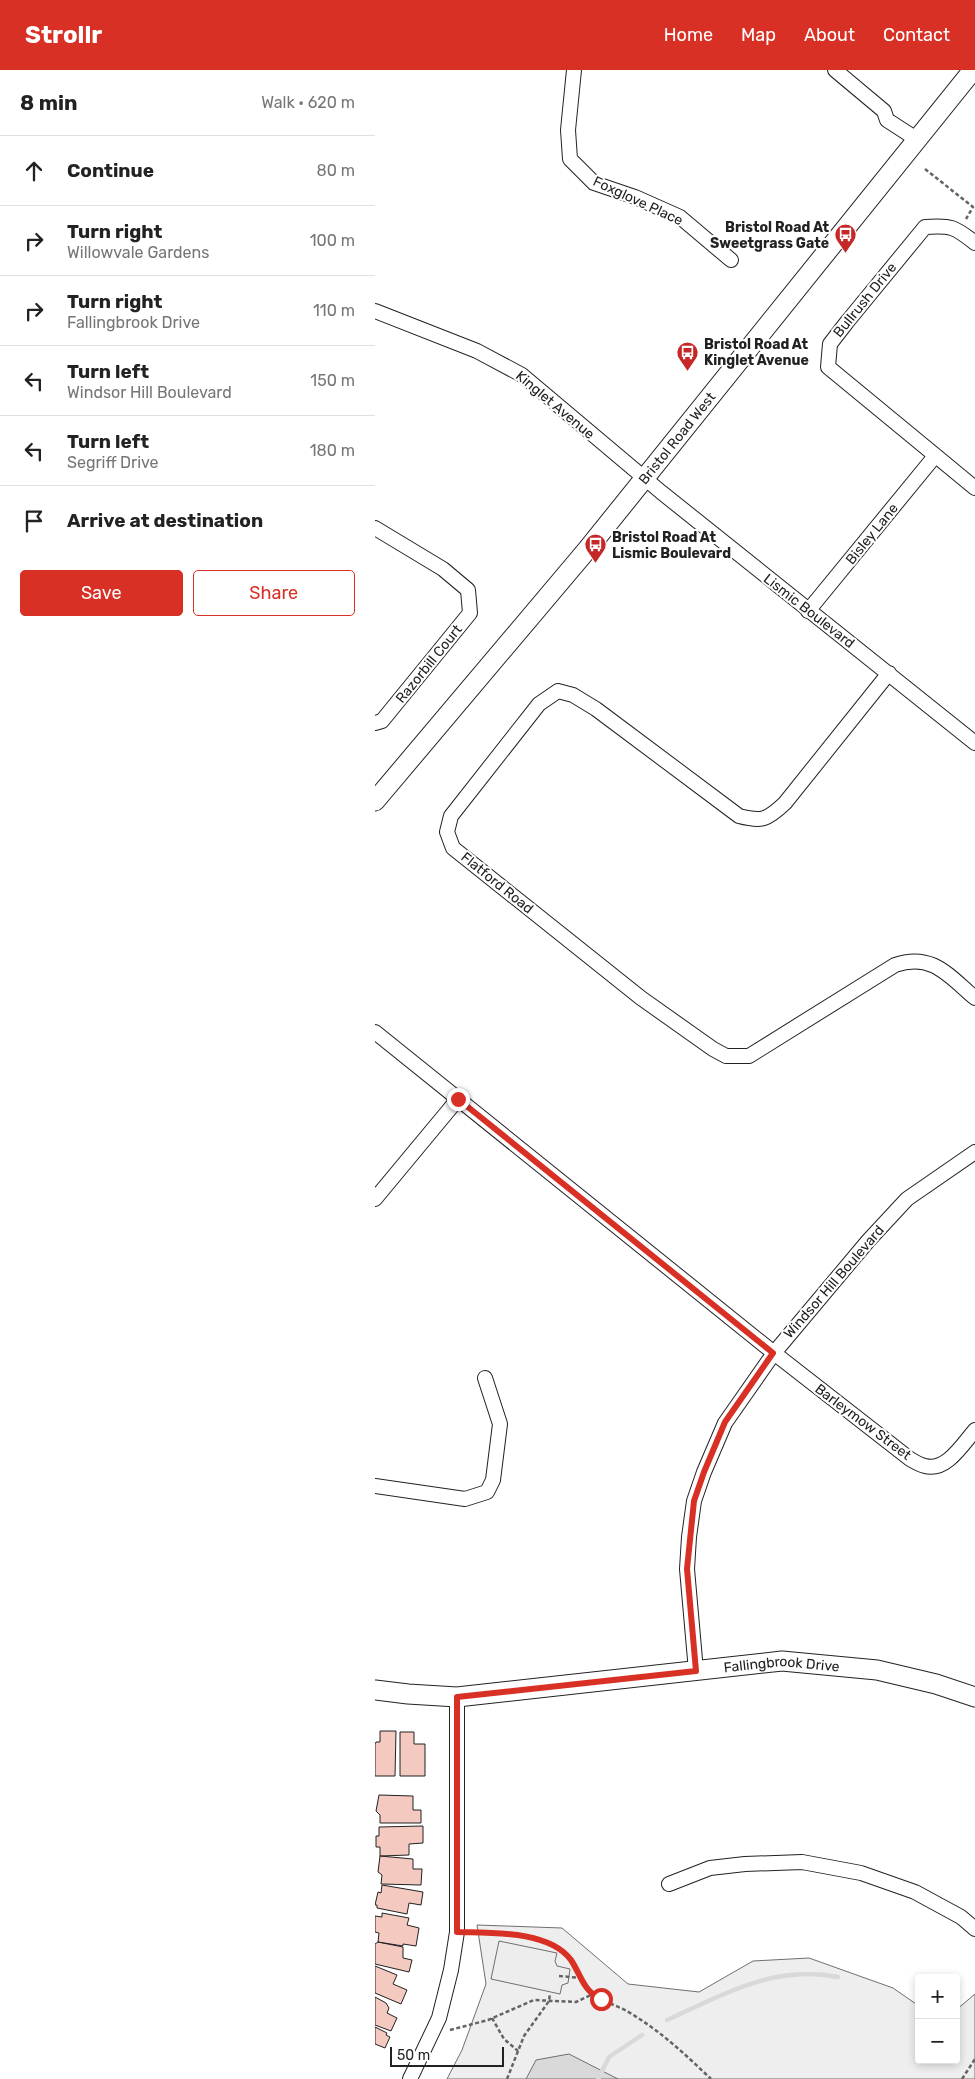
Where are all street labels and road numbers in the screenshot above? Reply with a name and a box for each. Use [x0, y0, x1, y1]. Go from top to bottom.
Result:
street label: Foxglove Place [590, 173, 686, 229]
street label: Bullrush Drive [830, 259, 900, 341]
street label: Kinglet Avenue [512, 367, 598, 443]
street label: Bristol Road West [635, 388, 719, 488]
street label: Bisley Lane [842, 500, 902, 568]
street label: Lismic Boulevard [760, 570, 858, 652]
street label: Razorbill Court [392, 621, 466, 707]
street label: Flatford Road [457, 849, 537, 917]
street label: Windsor Hill Boulevard [780, 1222, 888, 1342]
street label: Barleymow Street [811, 1380, 915, 1464]
street label: Fallingbrook Drive [723, 1652, 841, 1676]

